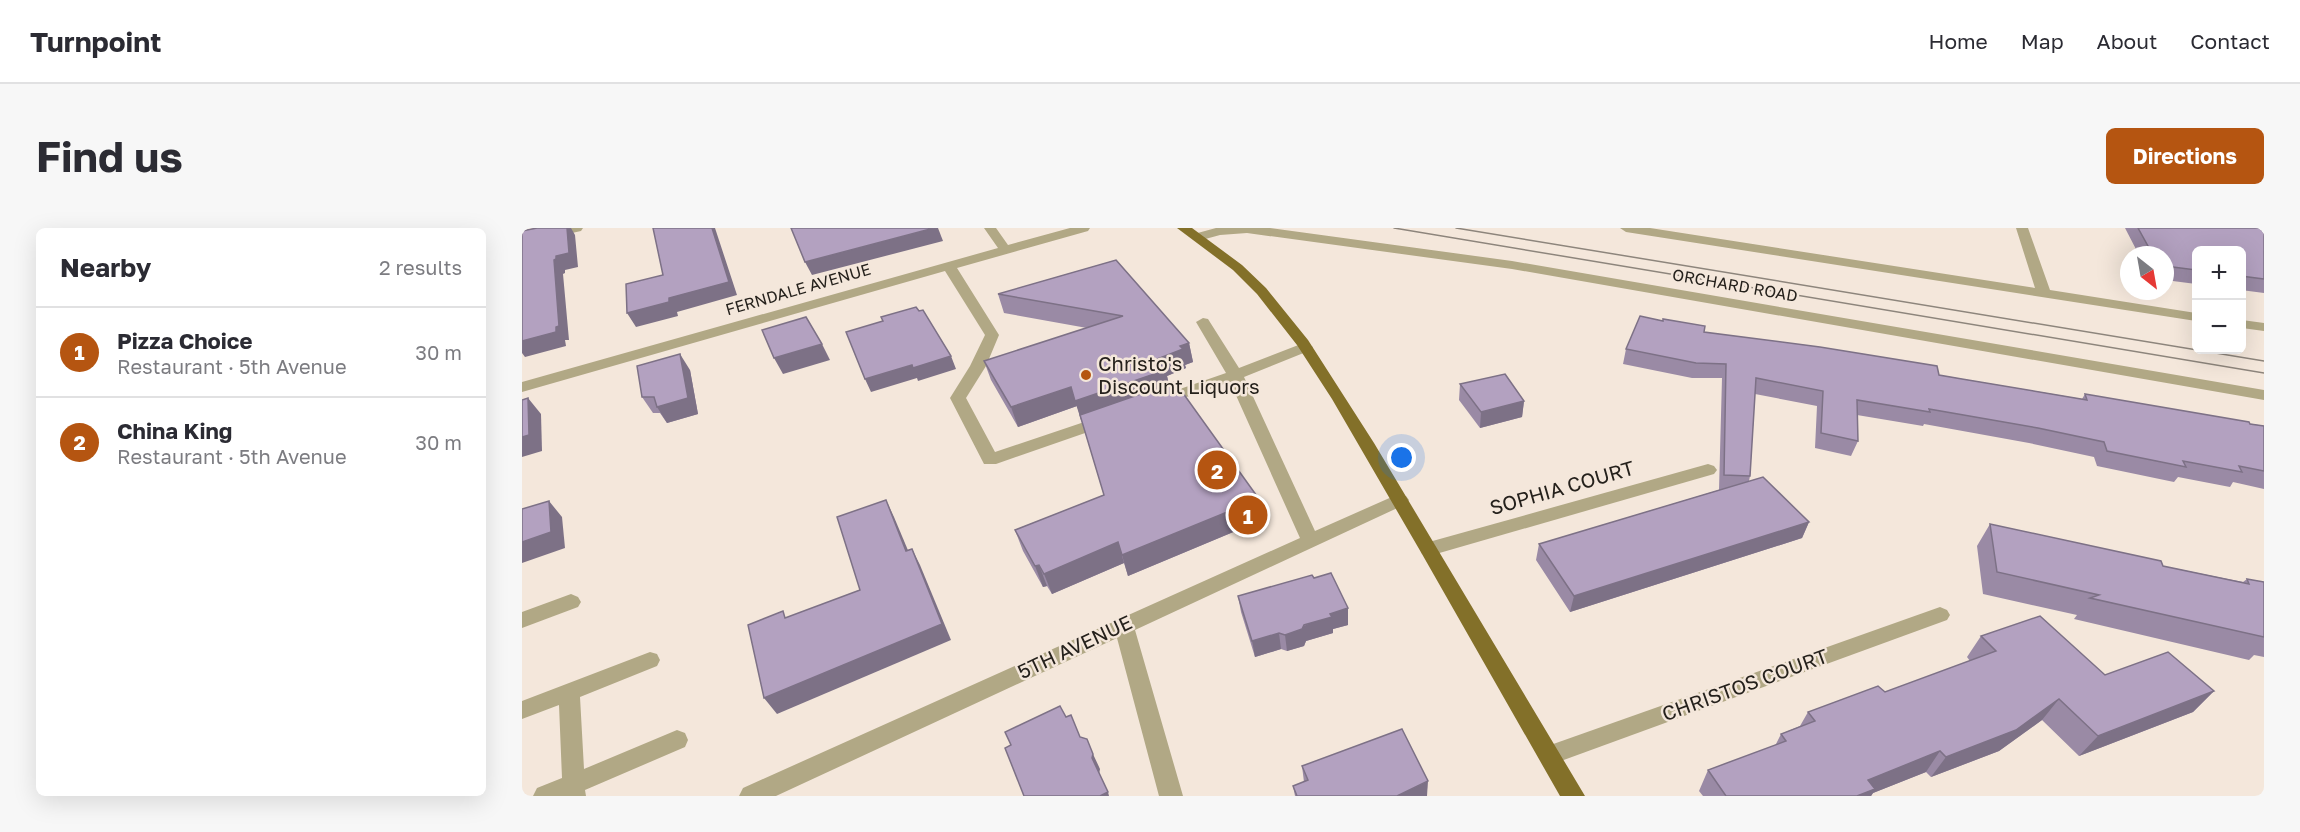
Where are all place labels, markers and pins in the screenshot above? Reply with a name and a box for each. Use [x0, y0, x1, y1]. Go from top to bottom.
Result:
place label: Christo's Discount Liquors [1098, 351, 1260, 398]
marker: Christo's Discount Liquors [1079, 368, 1093, 382]
pin: 2 [1198, 448, 1236, 492]
pin: 1 [1228, 492, 1268, 538]

